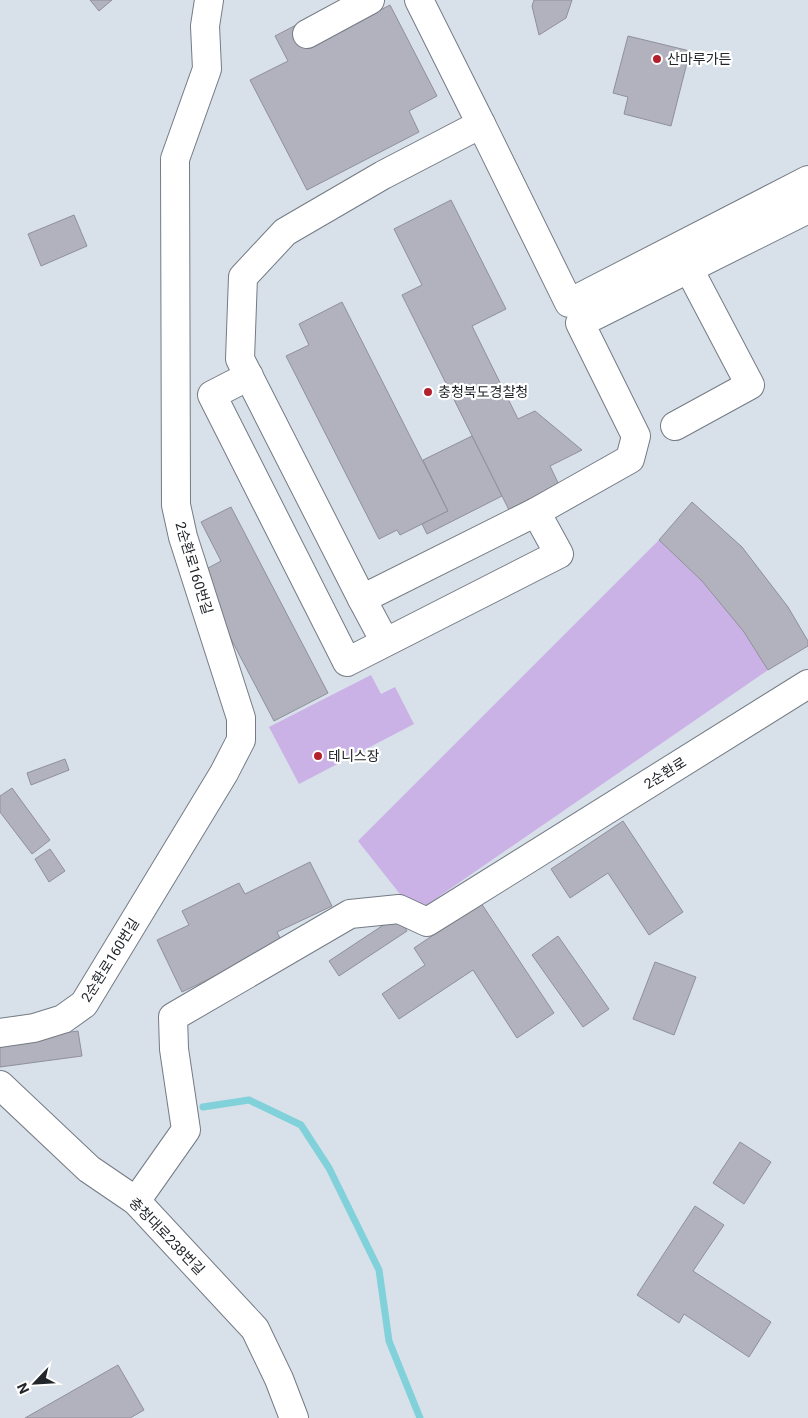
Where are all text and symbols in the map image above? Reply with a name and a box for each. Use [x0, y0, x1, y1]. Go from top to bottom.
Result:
place label: 산마루가든 [667, 51, 732, 67]
marker: 산마루가든 [651, 53, 663, 65]
place label: 충청북도경찰청 [438, 384, 528, 400]
marker: 충청북도경찰청 [422, 386, 434, 398]
street label: 2순환로160번길 [172, 520, 216, 616]
place label: 테니스장 [328, 748, 380, 764]
marker: 테니스장 [312, 750, 324, 762]
street label: 2순환로 [641, 754, 689, 792]
street label: 2순환로160번길 [78, 915, 142, 1005]
street label: 충청대로238번길 [126, 1194, 208, 1278]
north arrow [10, 1358, 60, 1408]
text: N [14, 1381, 33, 1396]

